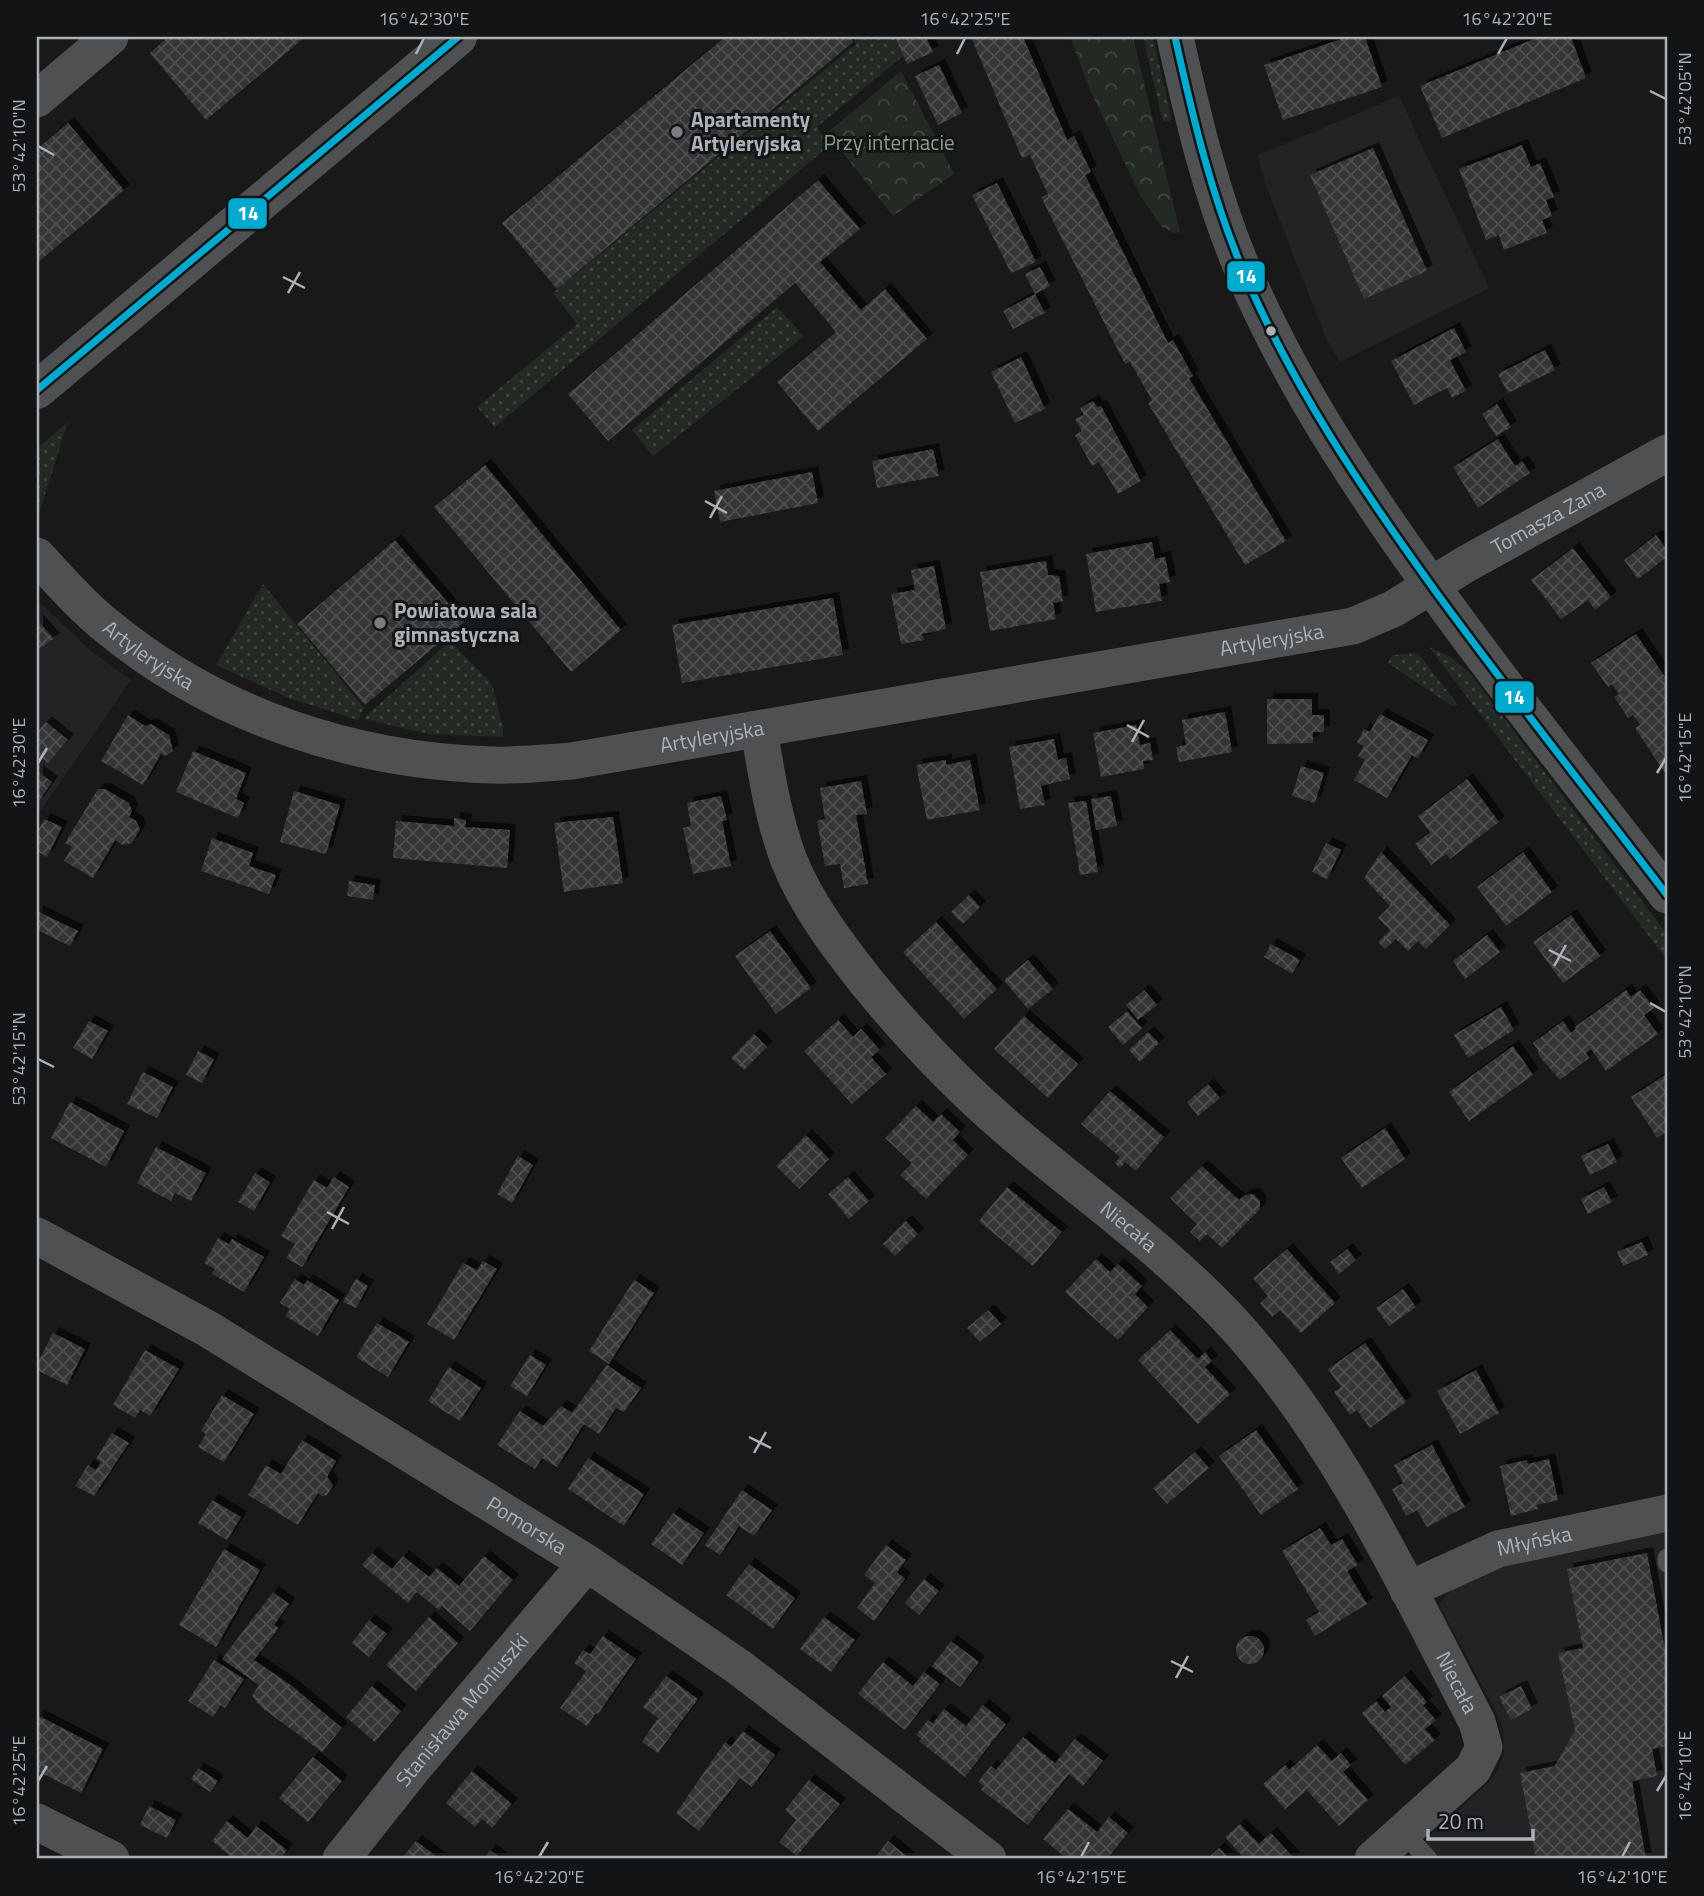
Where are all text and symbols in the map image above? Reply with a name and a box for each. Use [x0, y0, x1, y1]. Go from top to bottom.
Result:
text: 16°42'30"E [379, 5, 470, 32]
text: 16°42'25"E [920, 5, 1011, 32]
text: 16°42'20"E [1462, 5, 1553, 32]
text: 53°42'05"N [1671, 52, 1698, 146]
text: 53°42'10"N [5, 99, 32, 193]
place label: Apartamenty Artyleryjska [691, 103, 811, 159]
marker: Apartamenty Artyleryjska [669, 124, 685, 140]
park label: Przy internacie [823, 126, 955, 158]
line badge: 14 [227, 197, 268, 230]
text: 14 [237, 198, 259, 227]
line badge: 14 [1226, 260, 1266, 293]
text: 14 [1235, 261, 1257, 290]
unlabelled marker [1264, 324, 1278, 338]
street label: Tomasza Zana [1485, 473, 1611, 562]
place label: Powiatowa sala gimnastyczna [394, 594, 538, 650]
street label: Artyleryjska [96, 612, 201, 698]
street label: Artyleryjska [1217, 614, 1326, 664]
marker: Powiatowa sala gimnastyczna [372, 615, 388, 631]
line badge: 14 [1494, 680, 1535, 714]
text: 14 [1503, 682, 1525, 711]
street label: Artyleryjska [657, 711, 767, 761]
text: 16°42'15"E [1671, 712, 1698, 803]
text: 16°42'30"E [5, 717, 32, 808]
text: 53°42'10"N [1671, 965, 1698, 1059]
text: 53°42'15"N [5, 1012, 32, 1106]
street label: Niecała [1093, 1193, 1165, 1260]
street label: Pomorska [480, 1488, 574, 1562]
street label: Młyńska [1494, 1517, 1575, 1564]
street label: Stanisława Moniuszki [387, 1626, 536, 1793]
street label: Niecała [1428, 1646, 1487, 1719]
text: 16°42'10"E [1671, 1730, 1698, 1821]
text: 16°42'25"E [5, 1735, 32, 1826]
scale bar [1428, 1798, 1532, 1842]
text: 20 m [1438, 1805, 1484, 1837]
text: 16°42'20"E [494, 1863, 585, 1890]
text: 16°42'15"E [1036, 1863, 1127, 1890]
text: 16°42'10"E [1577, 1863, 1668, 1890]

